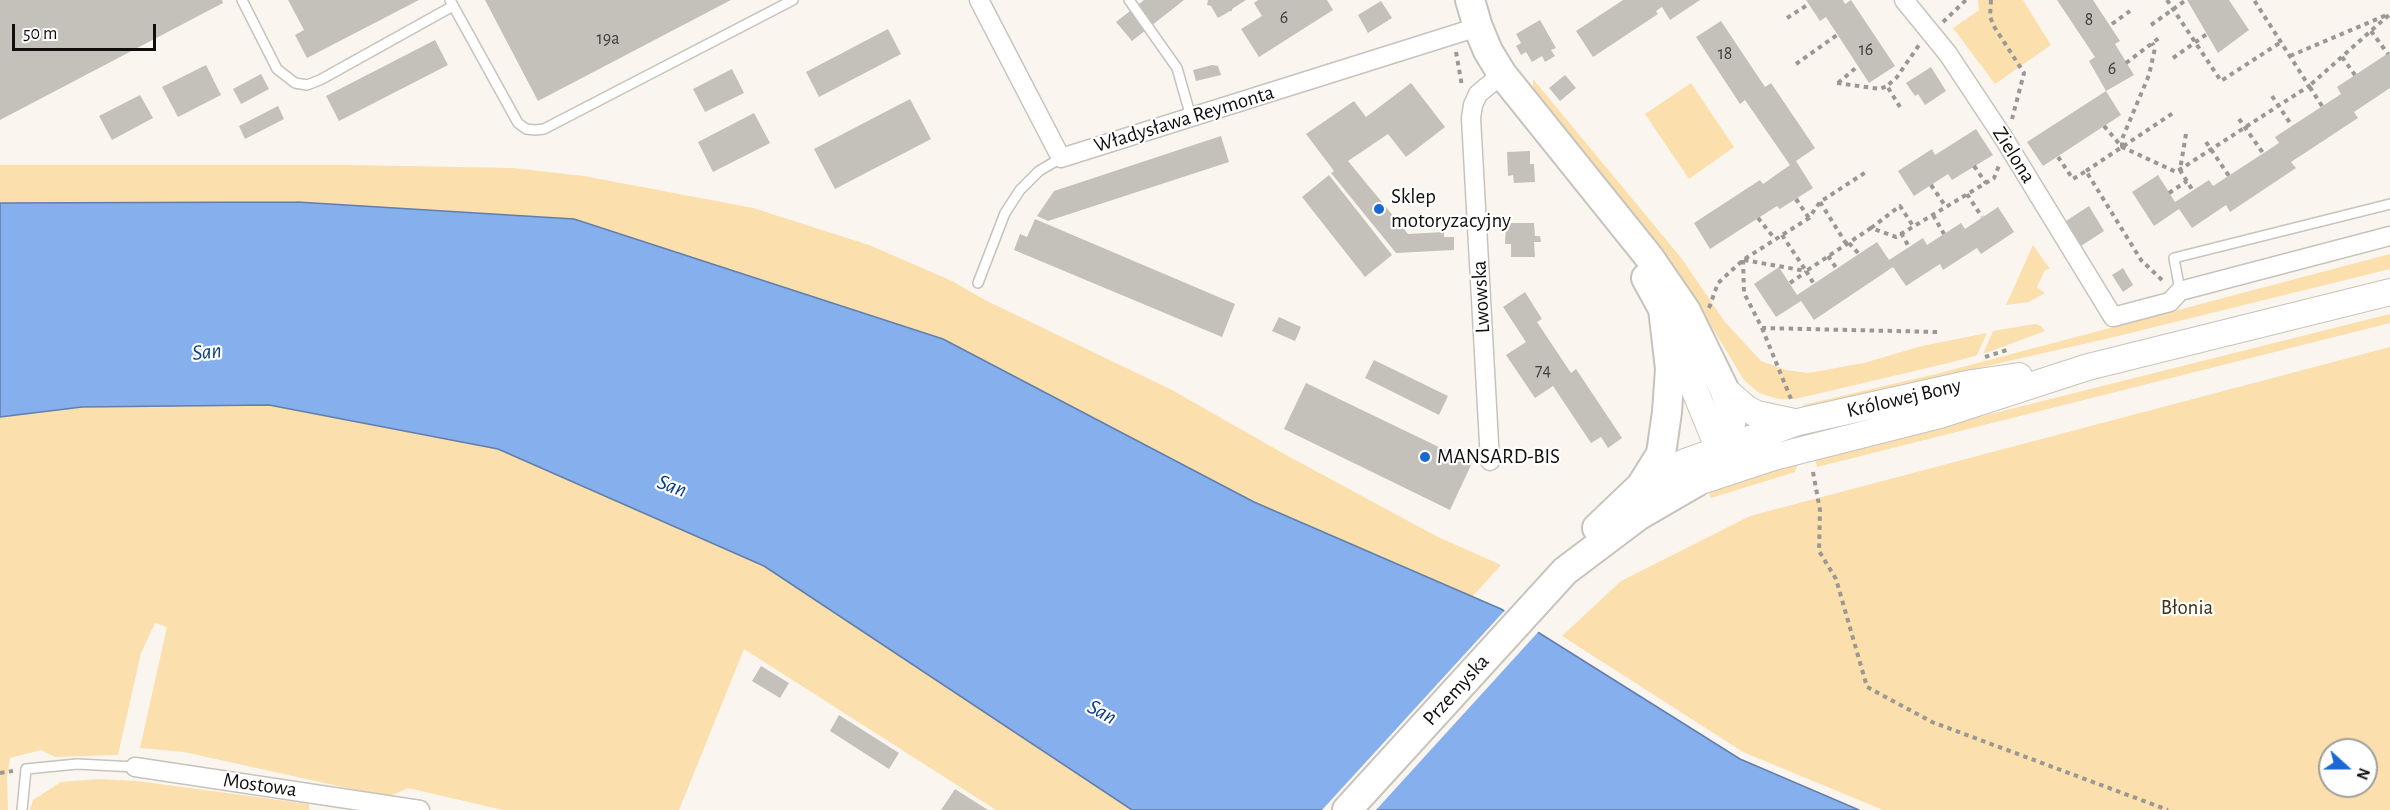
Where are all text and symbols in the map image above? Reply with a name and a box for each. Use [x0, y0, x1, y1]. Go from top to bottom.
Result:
house number: 6 [1280, 7, 1288, 29]
house number: 8 [2085, 9, 2093, 31]
scale bar [15, 12, 159, 50]
text: 50 m [23, 25, 57, 43]
house number: 19a [597, 28, 619, 50]
house number: 16 [1859, 39, 1873, 61]
house number: 18 [1718, 43, 1732, 65]
house number: 6 [2108, 58, 2116, 80]
street label: Władysława Reymonta [1091, 80, 1277, 158]
street label: Zielona [1987, 122, 2041, 188]
place label: Sklep motoryzacyjny [1391, 184, 1511, 234]
marker: Sklep motoryzacyjny [1372, 202, 1386, 216]
street label: Lwowska [1467, 260, 1495, 334]
water label: San [191, 337, 223, 367]
house number: 74 [1535, 360, 1551, 382]
street label: Królowej Bony [1844, 373, 1964, 423]
place label: MANSARD-BIS [1437, 444, 1560, 470]
marker: MANSARD-BIS [1418, 450, 1432, 464]
water label: San [654, 469, 690, 503]
park label: Błonia [2161, 595, 2213, 621]
street label: Przemyska [1417, 649, 1495, 731]
water label: San [1083, 693, 1121, 731]
north arrow [2318, 738, 2378, 798]
text: N [2353, 766, 2372, 782]
street label: Mostowa [222, 767, 298, 803]

